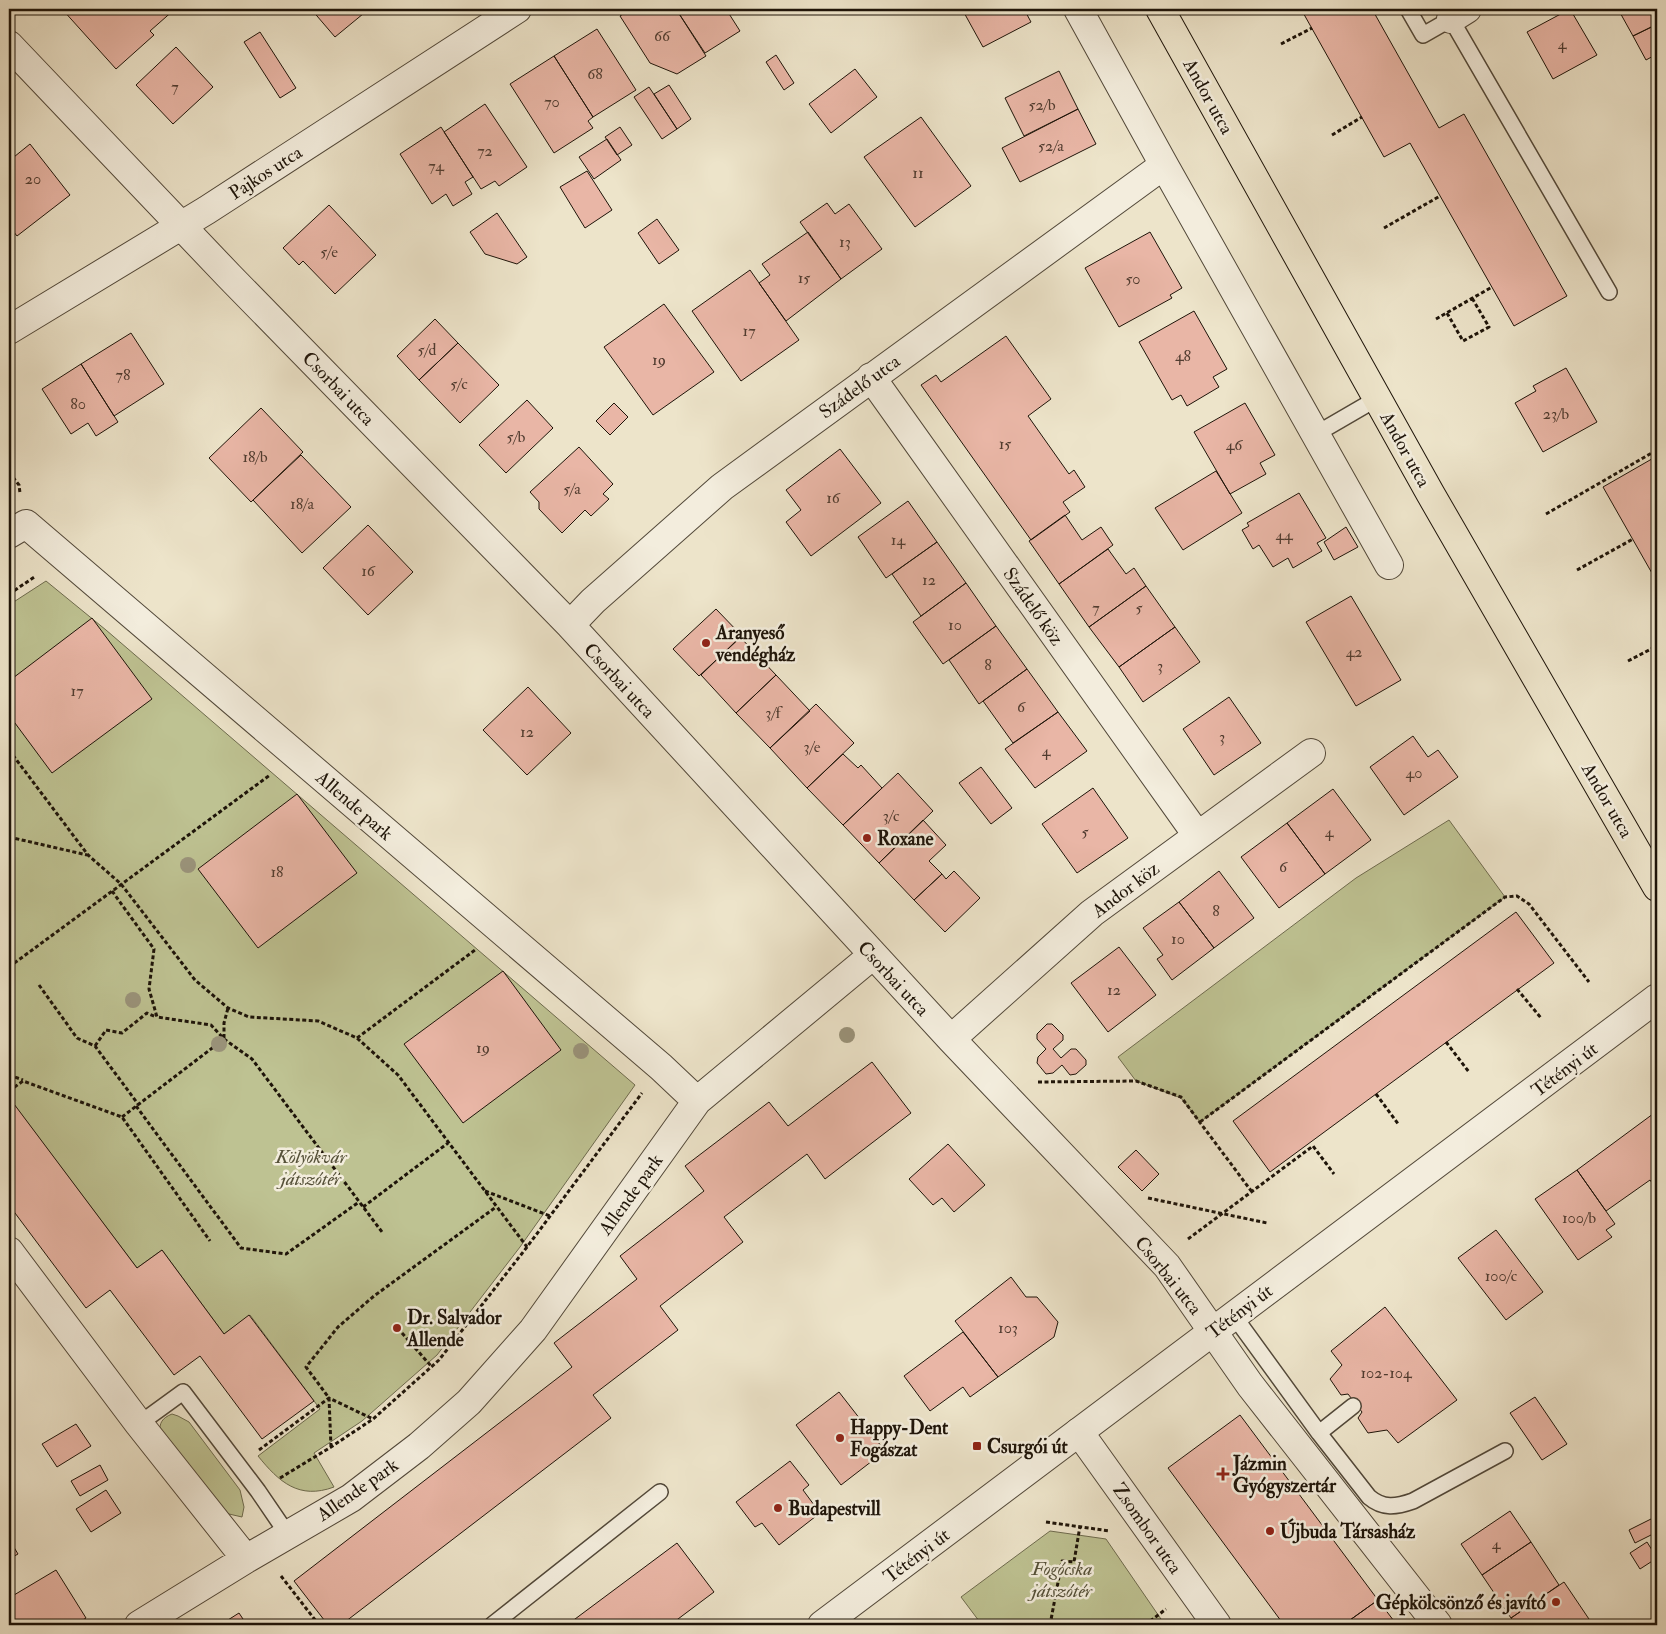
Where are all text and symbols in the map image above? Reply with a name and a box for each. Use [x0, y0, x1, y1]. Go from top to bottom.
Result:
house number: 66 [654, 26, 671, 46]
house number: 4 [1558, 34, 1568, 54]
street label: Andor utca [1177, 54, 1239, 139]
house number: 68 [587, 64, 603, 84]
house number: 7 [171, 77, 179, 97]
house number: 70 [544, 92, 560, 112]
house number: 52/b [1028, 95, 1056, 115]
house number: 52/a [1038, 136, 1064, 156]
street label: Pajkos utca [224, 140, 307, 205]
house number: 72 [477, 141, 493, 161]
house number: 74 [428, 156, 445, 176]
house number: 11 [912, 163, 924, 183]
house number: 20 [25, 169, 41, 189]
house number: 13 [839, 232, 851, 252]
house number: 5/e [320, 242, 338, 262]
house number: 15 [798, 268, 810, 288]
house number: 50 [1125, 269, 1141, 289]
house number: 17 [742, 321, 756, 341]
house number: 5/d [418, 340, 437, 360]
street label: Csorbai utca [297, 346, 380, 431]
house number: 48 [1175, 346, 1192, 366]
street label: Szádelő utca [814, 349, 905, 424]
house number: 19 [652, 350, 666, 370]
house number: 78 [116, 365, 131, 385]
house number: 5/c [450, 374, 468, 394]
house number: 80 [70, 394, 86, 414]
house number: 23/b [1543, 404, 1569, 424]
street label: Andor utca [1374, 407, 1436, 492]
house number: 5/b [507, 427, 526, 447]
house number: 15 [999, 434, 1011, 454]
house number: 46 [1226, 435, 1243, 455]
house number: 18/b [242, 447, 268, 467]
house number: 5/a [563, 479, 581, 499]
house number: 16 [826, 488, 841, 508]
house number: 18/a [290, 494, 314, 514]
house number: 44 [1275, 525, 1294, 545]
house number: 14 [891, 530, 907, 550]
house number: 16 [361, 561, 376, 581]
street label: Szádelő köz [998, 563, 1069, 650]
house number: 12 [922, 570, 936, 590]
house number: 7 [1092, 598, 1100, 618]
house number: 5 [1135, 598, 1143, 618]
house number: 10 [948, 615, 962, 635]
place label: Aranyeső vendégház [715, 621, 796, 668]
marker: Aranyeső vendégház [700, 637, 712, 649]
street label: Csorbai utca [578, 638, 660, 723]
house number: 42 [1346, 642, 1362, 662]
house number: 8 [984, 655, 992, 675]
house number: 3 [1157, 656, 1163, 676]
house number: 17 [70, 681, 84, 701]
house number: 6 [1017, 697, 1026, 717]
house number: 3/f [765, 703, 784, 723]
house number: 12 [520, 722, 534, 742]
house number: 3 [1219, 727, 1225, 747]
house number: 3/e [804, 737, 821, 757]
house number: 4 [1042, 741, 1052, 761]
street label: Andor utca [1576, 758, 1638, 842]
house number: 40 [1406, 763, 1422, 783]
street label: Allende park [309, 765, 398, 846]
house number: 3/c [883, 806, 900, 826]
house number: 5 [1081, 822, 1089, 842]
house number: 4 [1325, 822, 1335, 842]
place label: Roxane [877, 827, 933, 851]
marker: Roxane [861, 832, 873, 844]
street label: Andor köz [1086, 857, 1164, 924]
house number: 6 [1279, 857, 1288, 877]
house number: 18 [270, 862, 284, 882]
house number: 8 [1212, 901, 1220, 921]
house number: 10 [1171, 929, 1185, 949]
street label: Csorbai utca [852, 936, 934, 1021]
house number: 12 [1107, 980, 1121, 1000]
street label: Tétényi út [1527, 1037, 1603, 1103]
house number: 19 [476, 1038, 490, 1058]
park label: Kölyökvár játszótér [275, 1145, 347, 1191]
street label: Allende park [593, 1149, 669, 1241]
house number: 100/b [1562, 1208, 1596, 1228]
street label: Csorbai utca [1129, 1231, 1207, 1320]
house number: 100/c [1485, 1266, 1518, 1286]
street label: Tétényi út [1202, 1279, 1278, 1345]
place label: Dr. Salvador Allende [406, 1306, 503, 1352]
house number: 103 [998, 1318, 1018, 1338]
marker: Dr. Salvador Allende [391, 1322, 403, 1334]
house number: 102-104 [1360, 1363, 1413, 1383]
place label: Happy-Dent Fogászat [850, 1416, 949, 1463]
marker: Happy-Dent Fogászat [834, 1432, 846, 1444]
place label: Csurgói út [987, 1435, 1069, 1460]
marker: Csurgói út [971, 1440, 983, 1452]
place label: Jázmin Gyógyszertár [1232, 1452, 1337, 1499]
street label: Allende park [311, 1453, 404, 1528]
marker: Jázmin Gyógyszertár [1217, 1468, 1229, 1480]
street label: Zsombor utca [1107, 1478, 1187, 1579]
place label: Budapestvill [788, 1497, 881, 1522]
marker: Budapestvill [772, 1502, 784, 1514]
place label: Újbuda Társasház [1280, 1518, 1416, 1544]
street label: Tétényi út [879, 1523, 955, 1589]
marker: Újbuda Társasház [1264, 1525, 1276, 1537]
house number: 4 [1492, 1534, 1502, 1554]
park label: Fogócska játszótér [1027, 1557, 1093, 1603]
place label: Gépkölcsönző és javító [1376, 1591, 1546, 1616]
marker: Gépkölcsönző és javító [1550, 1596, 1562, 1608]

